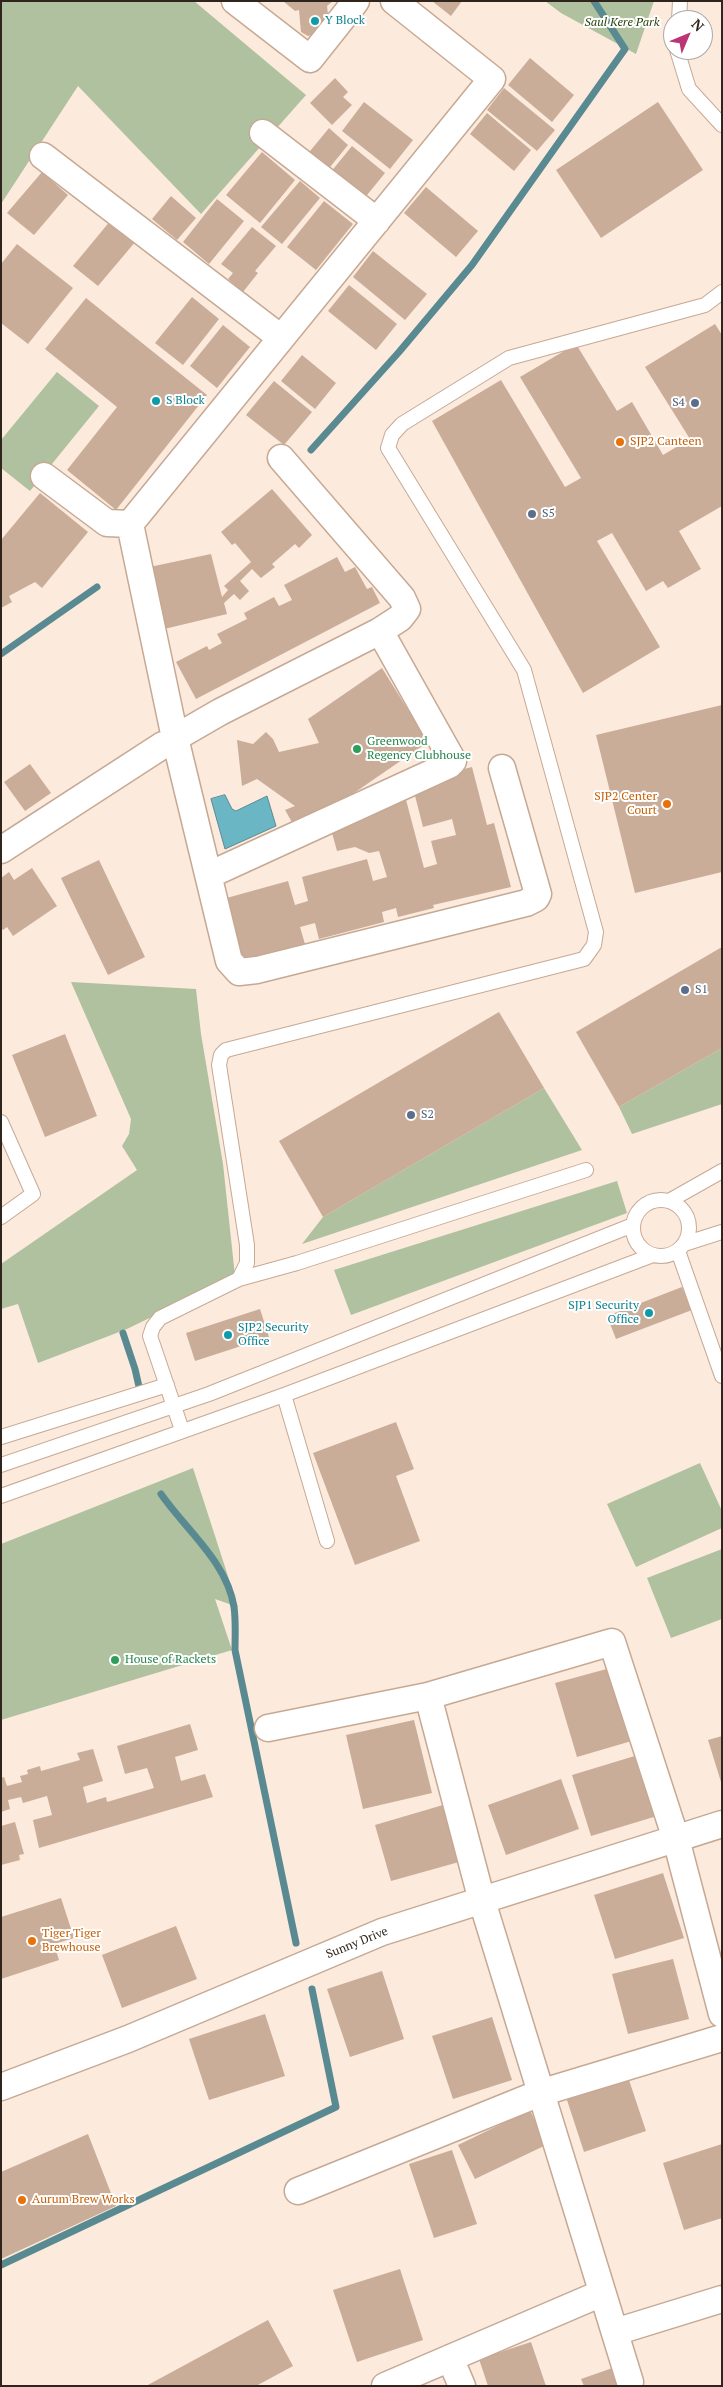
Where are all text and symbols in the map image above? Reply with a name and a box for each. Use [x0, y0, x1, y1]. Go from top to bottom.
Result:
north arrow [663, 10, 713, 60]
place label: Y Block [325, 14, 365, 28]
text: N [688, 14, 709, 35]
marker: Y Block [309, 15, 321, 27]
park label: Saul Kere Park [584, 16, 660, 30]
place label: S Block [166, 394, 205, 408]
marker: S Block [150, 395, 162, 407]
place label: S4 [672, 396, 685, 410]
marker: S4 [689, 397, 701, 409]
place label: SJP2 Canteen [630, 435, 702, 449]
marker: SJP2 Canteen [614, 436, 626, 448]
place label: S5 [542, 507, 555, 521]
marker: S5 [526, 508, 538, 520]
place label: Greenwood Regency Clubhouse [367, 735, 471, 763]
marker: Greenwood Regency Clubhouse [351, 743, 363, 755]
place label: SJP2 Center Court [594, 790, 657, 818]
marker: SJP2 Center Court [661, 798, 673, 810]
place label: S1 [695, 983, 708, 997]
marker: S1 [679, 984, 691, 996]
place label: S2 [421, 1108, 434, 1122]
marker: S2 [405, 1109, 417, 1121]
place label: SJP1 Security Office [568, 1299, 639, 1327]
marker: SJP1 Security Office [643, 1307, 655, 1319]
place label: SJP2 Security Office [238, 1321, 309, 1349]
marker: SJP2 Security Office [222, 1329, 234, 1341]
place label: House of Rackets [125, 1653, 216, 1667]
marker: House of Rackets [109, 1654, 121, 1666]
street label: Sunny Drive [324, 1924, 390, 1962]
place label: Tiger Tiger Brewhouse [42, 1927, 101, 1955]
marker: Tiger Tiger Brewhouse [26, 1935, 38, 1947]
place label: Aurum Brew Works [32, 2193, 135, 2207]
marker: Aurum Brew Works [16, 2194, 28, 2206]

